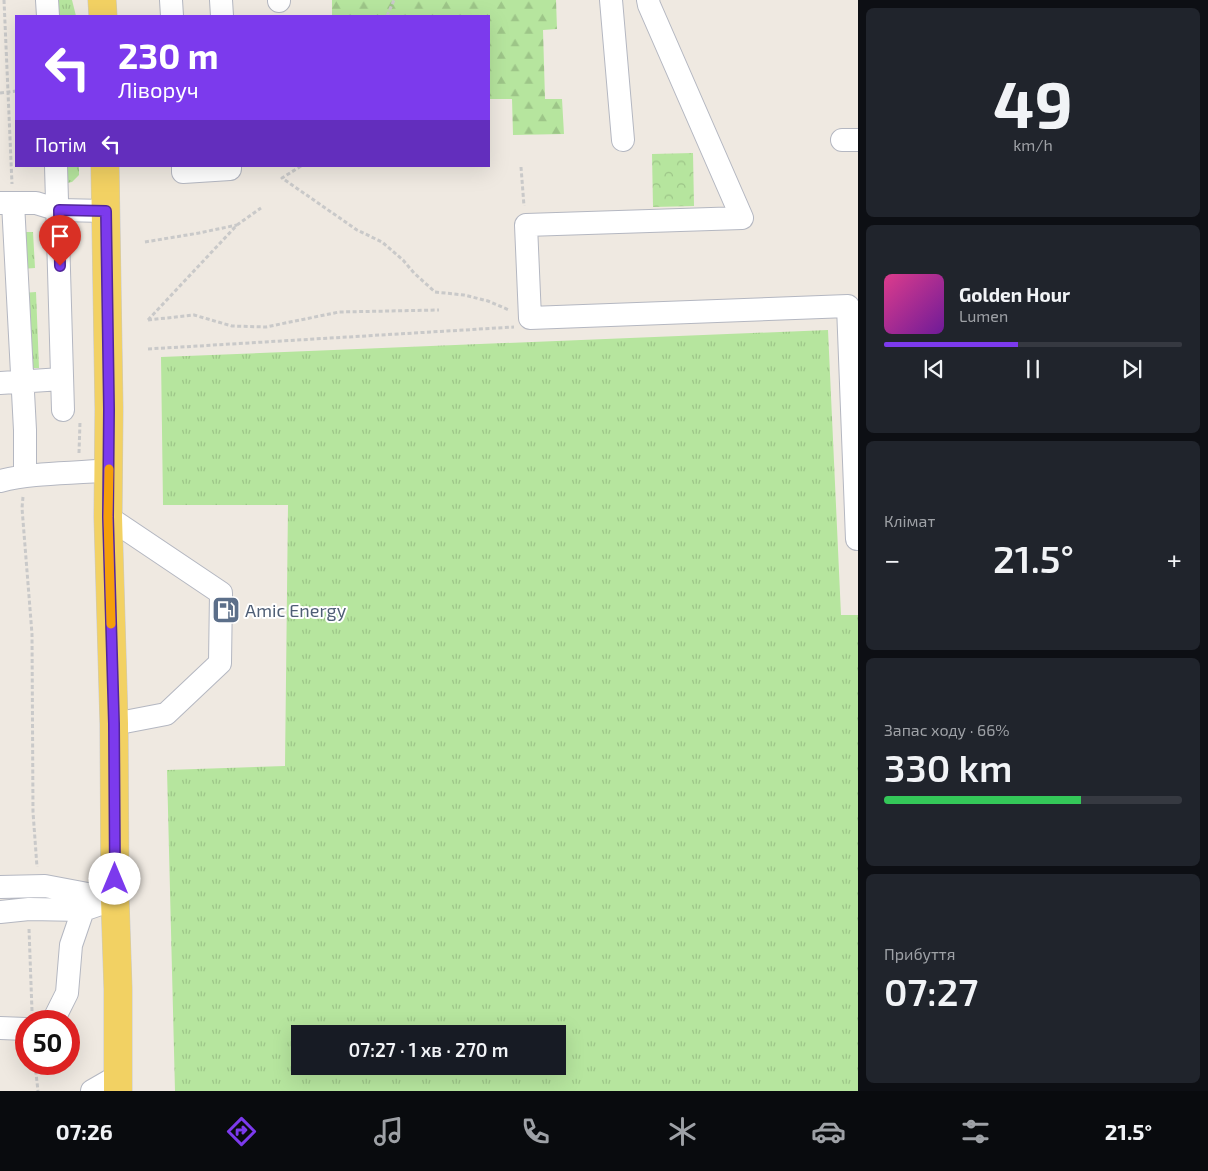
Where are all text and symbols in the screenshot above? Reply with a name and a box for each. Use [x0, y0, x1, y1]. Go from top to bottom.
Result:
text: 230 m [118, 34, 219, 76]
icon: left [35, 35, 100, 100]
text: 49 [993, 63, 1073, 141]
text: Ліворуч [118, 76, 199, 102]
icon: left [97, 130, 125, 158]
text: Потім [35, 133, 87, 156]
text: km/h [1013, 135, 1053, 154]
pin [39, 215, 81, 266]
icon: arrive [46, 222, 74, 250]
text: Golden Hour [959, 283, 1070, 306]
text: Lumen [959, 306, 1008, 325]
icon: previous [920, 355, 948, 383]
icon: pause [1019, 355, 1047, 383]
icon: next [1118, 355, 1146, 383]
text: Клімат [884, 511, 935, 530]
text: 21.5° [993, 535, 1074, 581]
text: − [884, 542, 900, 576]
text: + [1167, 542, 1182, 576]
fuel station icon: Amic Energy [211, 595, 241, 625]
place label: Amic Energy [245, 599, 347, 621]
text: Запас ходу · 66% [884, 720, 1010, 739]
text: 330 km [884, 744, 1012, 790]
position arrow [88, 852, 140, 904]
text: Прибуття [884, 944, 955, 963]
text: 07:27 [884, 968, 978, 1014]
speed limit sign: 50 [15, 1010, 80, 1075]
text: 07:27 · 1 хв · 270 m [349, 1038, 508, 1061]
icon: directions [224, 1114, 259, 1149]
icon: music [371, 1114, 406, 1149]
icon: phone [518, 1114, 553, 1149]
icon: climate [665, 1114, 700, 1149]
icon: car [811, 1114, 846, 1149]
icon: filters [958, 1114, 993, 1149]
text: 07:26 [56, 1118, 113, 1144]
text: 21.5° [1105, 1118, 1152, 1144]

